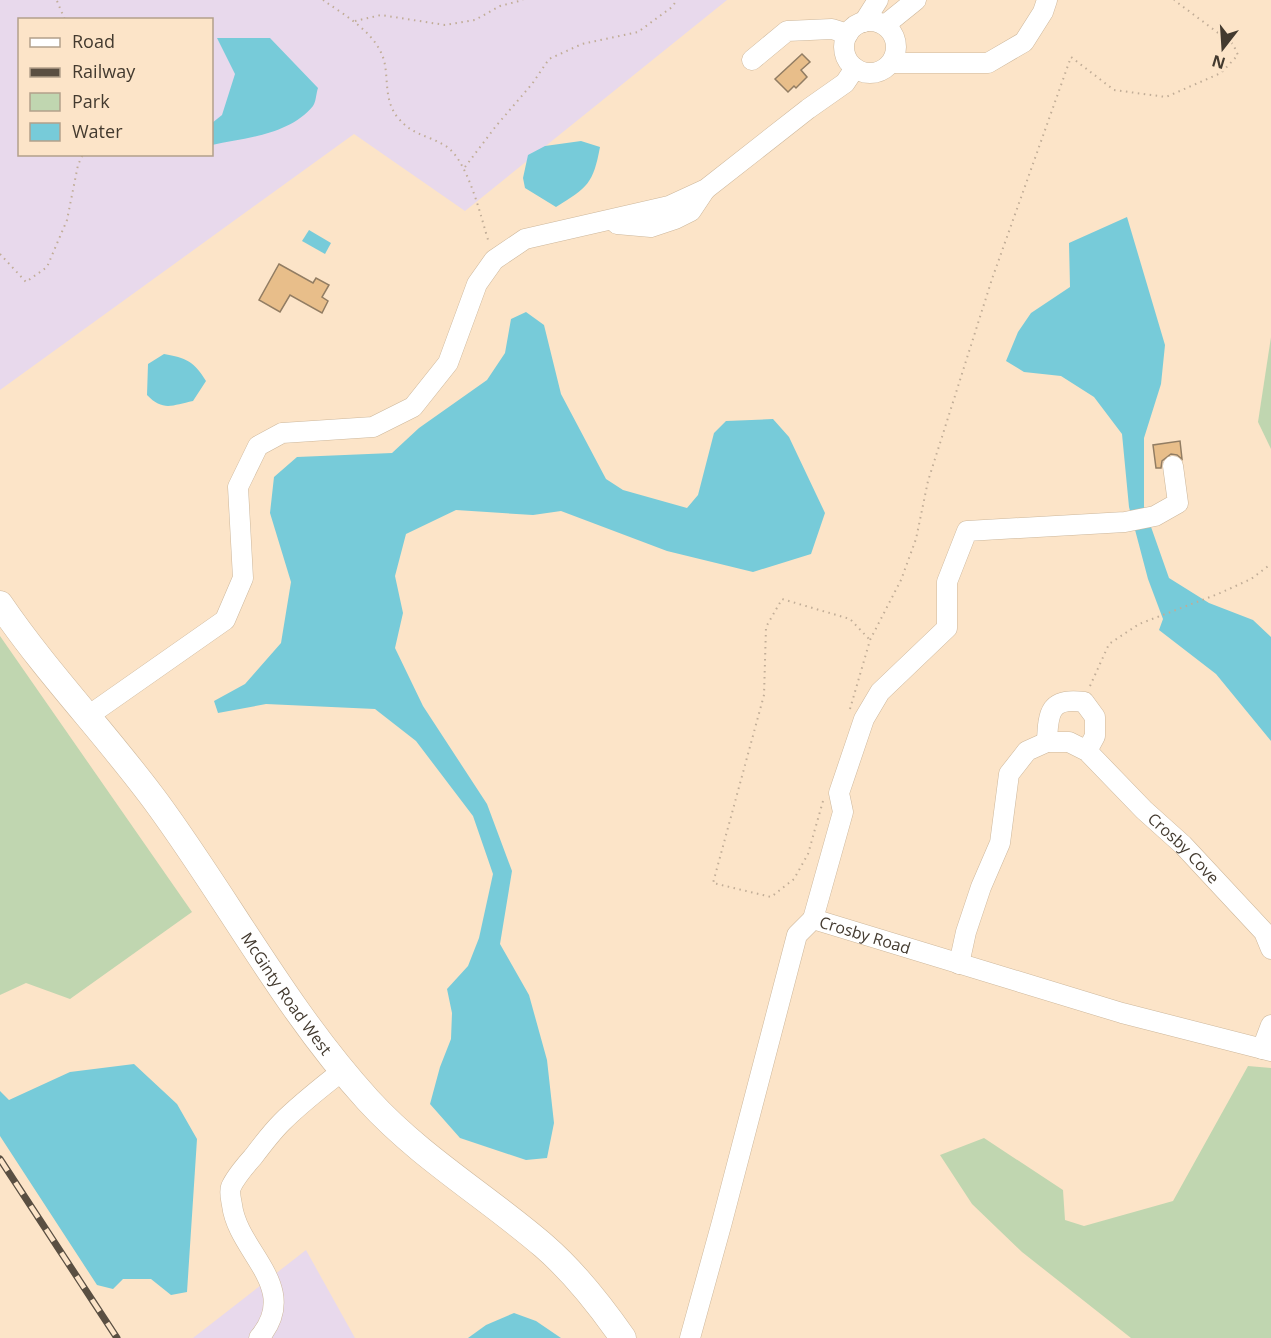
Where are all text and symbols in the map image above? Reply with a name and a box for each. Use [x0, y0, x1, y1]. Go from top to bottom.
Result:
legend [18, 18, 213, 156]
north arrow [1193, 18, 1253, 78]
text: Road [72, 29, 115, 53]
text: N [1209, 50, 1228, 75]
text: Railway [72, 59, 136, 83]
text: Park [72, 89, 110, 113]
text: Water [72, 119, 123, 143]
street label: Crosby Cove [1143, 808, 1224, 888]
street label: Crosby Road [817, 911, 913, 959]
street label: McGinty Road West [236, 928, 337, 1060]

